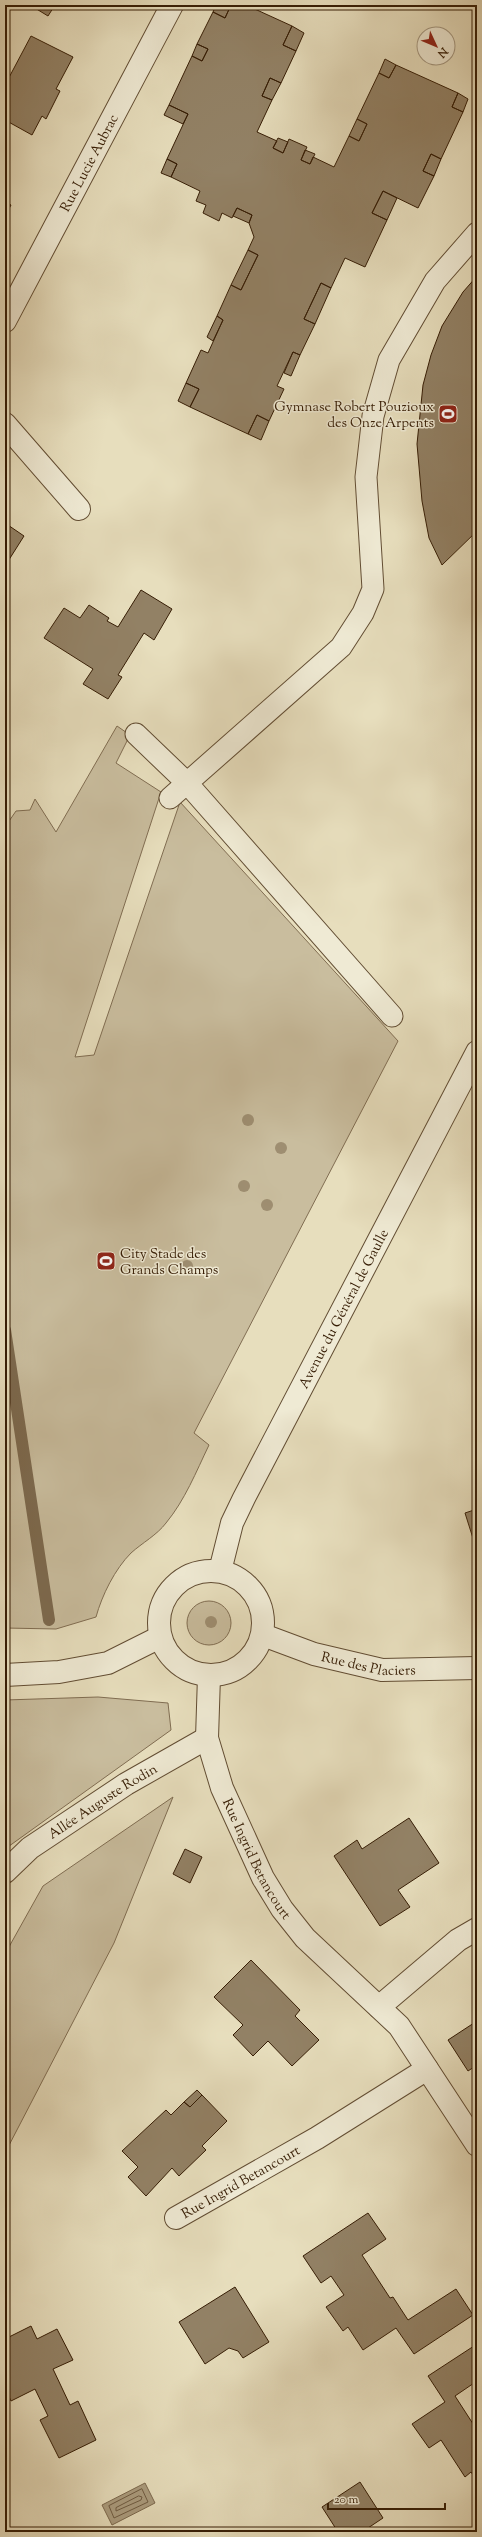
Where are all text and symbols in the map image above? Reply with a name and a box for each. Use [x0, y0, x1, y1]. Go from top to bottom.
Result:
north arrow [416, 26, 456, 66]
text: N [434, 43, 452, 61]
street label: Rue Lucie Aubrac [56, 111, 124, 216]
place label: Gymnase Robert Pouzioux des Onze Arpents [274, 398, 434, 434]
sports icon: Gymnase Robert Pouzioux des Onze Arpents [437, 403, 459, 425]
street label: Avenue du Général de Gaulle [295, 1226, 395, 1393]
place label: City Stade des Grands Champs [120, 1245, 218, 1281]
sports icon: City Stade des Grands Champs [95, 1250, 117, 1272]
street label: Rue des Placiers [319, 1648, 416, 1682]
street label: Allée Auguste Rodin [45, 1760, 162, 1845]
street label: Rue Ingrid Betancourt [216, 1796, 295, 1925]
street label: Rue Ingrid Betancourt [178, 2141, 305, 2225]
scale bar [328, 2485, 445, 2511]
text: 20 m [334, 2491, 359, 2509]

